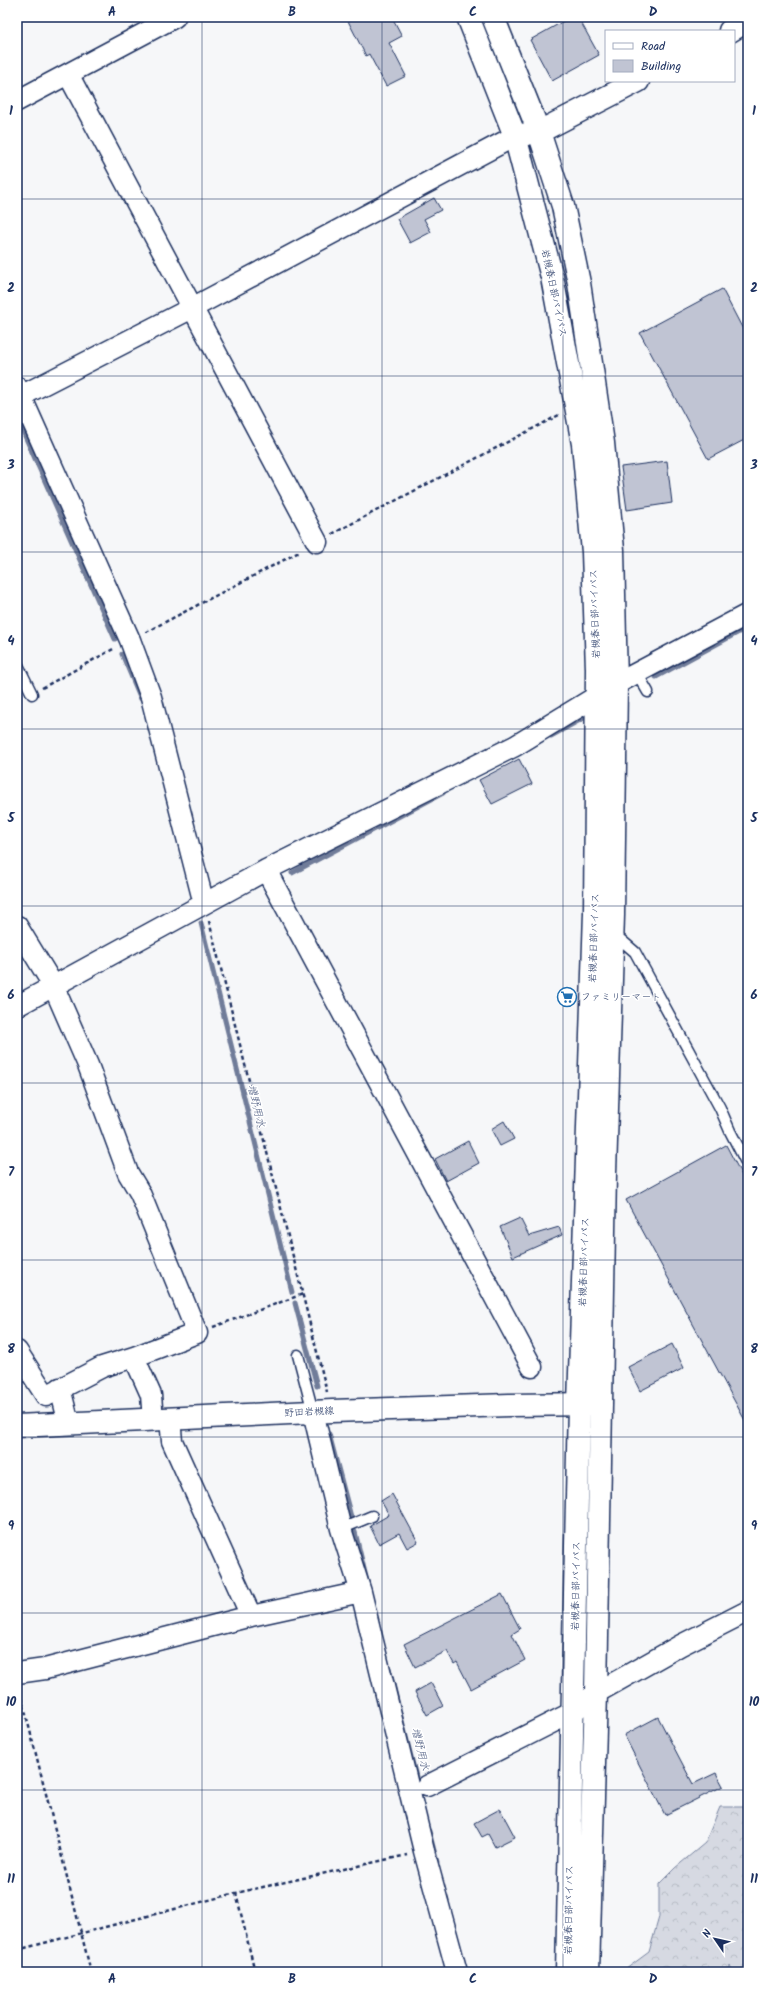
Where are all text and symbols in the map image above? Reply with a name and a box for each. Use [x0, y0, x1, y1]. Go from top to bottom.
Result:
text: A [108, 2, 116, 23]
text: B [288, 2, 296, 23]
text: C [469, 2, 477, 23]
text: D [649, 2, 658, 23]
legend [605, 30, 735, 82]
text: Road [641, 37, 666, 56]
text: Building [641, 57, 681, 76]
text: 1 [9, 101, 13, 122]
text: 1 [752, 101, 756, 122]
street label: 岩槻春日部バイパス [537, 247, 571, 339]
text: 2 [7, 278, 15, 299]
text: 2 [750, 278, 758, 299]
text: 3 [6, 455, 15, 476]
text: 3 [749, 455, 758, 476]
street label: 岩槻春日部バイパス [585, 569, 605, 659]
text: 4 [7, 631, 15, 652]
text: 4 [750, 631, 758, 652]
text: 5 [7, 808, 16, 829]
text: 5 [750, 808, 759, 829]
street label: 岩槻春日部バイパス [584, 893, 604, 983]
text: 6 [7, 985, 15, 1006]
text: 6 [750, 985, 758, 1006]
supermarket icon: ファミリーマート [556, 986, 578, 1008]
place label: ファミリーマート [581, 989, 661, 1005]
water label: 増野用水 [242, 1082, 270, 1130]
text: 7 [8, 1162, 15, 1183]
text: 7 [751, 1162, 758, 1183]
street label: 岩槻春日部バイパス [574, 1217, 594, 1307]
text: 8 [7, 1339, 15, 1360]
text: 8 [750, 1339, 758, 1360]
street label: 野田岩槻線 [284, 1403, 334, 1421]
text: 9 [8, 1516, 15, 1537]
text: 9 [751, 1516, 758, 1537]
street label: 岩槻春日部バイパス [567, 1541, 585, 1631]
text: 10 [6, 1692, 17, 1713]
text: 10 [749, 1692, 760, 1713]
water label: 増野用水 [406, 1725, 434, 1773]
street label: 岩槻春日部バイパス [560, 1865, 578, 1955]
text: 11 [7, 1869, 15, 1890]
text: 11 [750, 1869, 758, 1890]
north arrow [695, 1919, 735, 1959]
text: N [698, 1926, 717, 1942]
text: A [108, 1969, 116, 1989]
text: B [288, 1969, 296, 1989]
text: C [469, 1969, 477, 1989]
text: D [649, 1969, 658, 1989]

